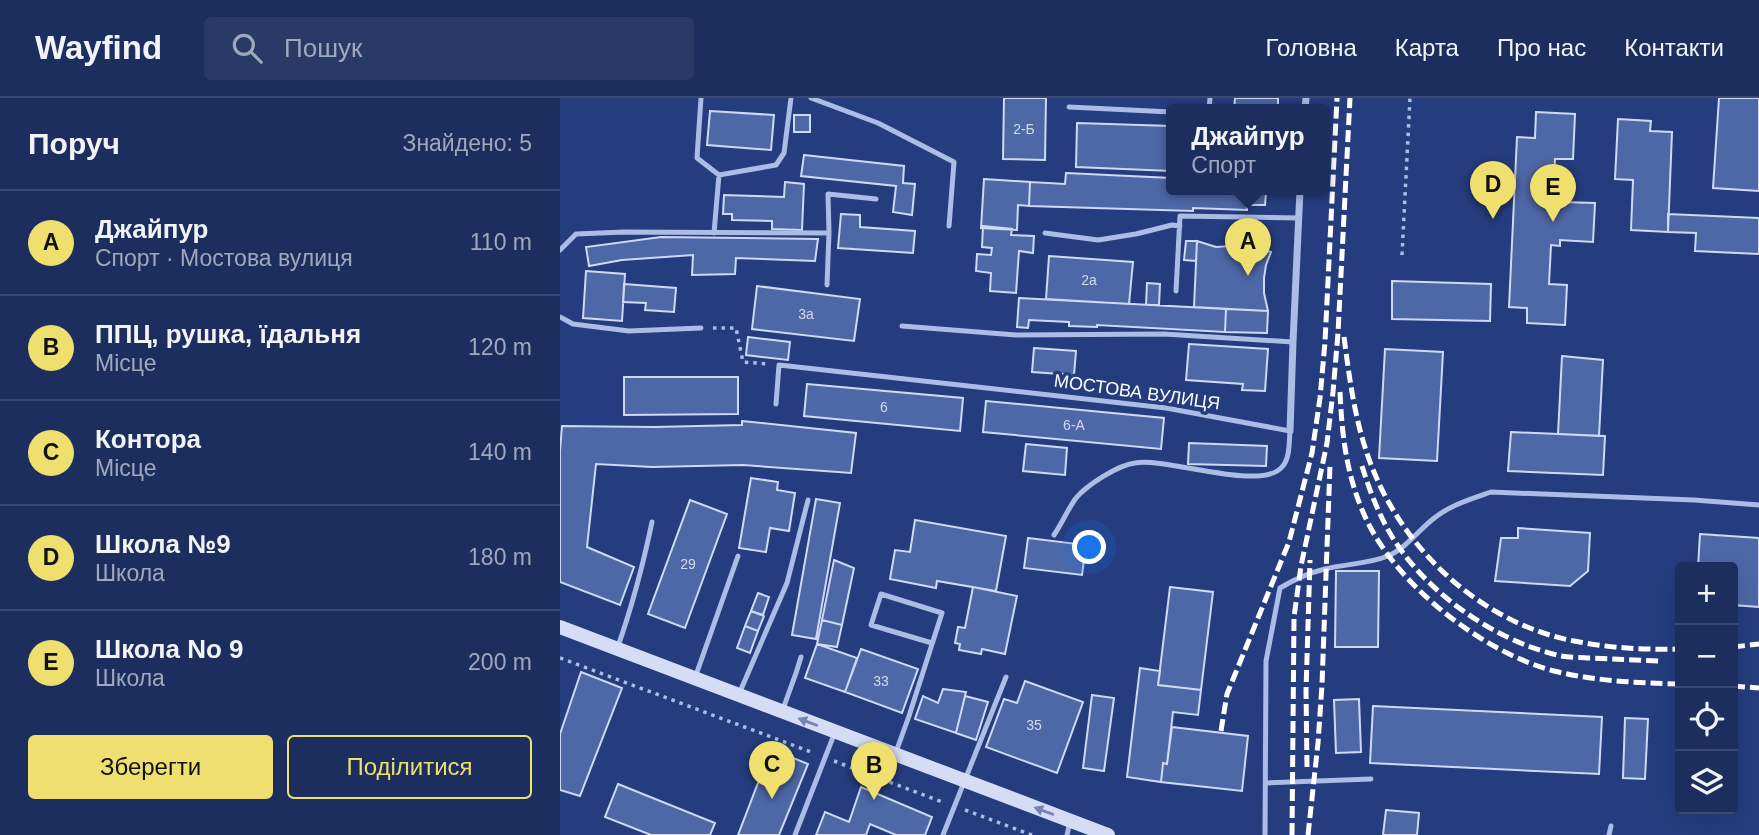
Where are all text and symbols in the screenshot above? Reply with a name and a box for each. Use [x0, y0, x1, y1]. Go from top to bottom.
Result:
search box [204, 17, 694, 80]
text: Wayfind [35, 29, 162, 66]
icon: search [228, 29, 266, 67]
text: Пошук [284, 33, 363, 63]
text: Головна [1266, 34, 1357, 61]
text: Карта [1395, 34, 1459, 61]
text: Про нас [1497, 34, 1586, 61]
text: Контакти [1624, 34, 1724, 61]
popup [1166, 104, 1330, 195]
house number: 2-Б [1013, 121, 1035, 137]
text: Джайпур [1191, 121, 1305, 151]
text: Поруч [28, 127, 120, 160]
text: Знайдено: 5 [402, 130, 532, 156]
text: Спорт [1191, 152, 1256, 178]
pin: D [1470, 161, 1516, 219]
pin: E [1530, 164, 1576, 222]
text: Джайпур [95, 214, 208, 244]
pin: A [1225, 218, 1271, 276]
text: A [43, 229, 59, 255]
text: 110 m [470, 229, 532, 255]
text: Спорт · Мостова вулиця [95, 245, 353, 271]
house number: 2а [1081, 272, 1097, 288]
house number: 3а [798, 306, 814, 322]
text: ППЦ, рушка, їдальня [95, 319, 361, 349]
text: B [43, 334, 59, 360]
text: 120 m [468, 334, 532, 360]
text: Місце [95, 350, 156, 376]
street label: МОСТОВА ВУЛИЦЯ [1053, 370, 1221, 414]
house number: 6 [880, 399, 888, 415]
house number: 6-А [1063, 417, 1086, 433]
text: Контора [95, 424, 201, 454]
text: C [43, 439, 59, 465]
text: 140 m [468, 439, 532, 465]
text: Місце [95, 455, 156, 481]
text: Школа №9 [95, 529, 231, 559]
your location [1072, 530, 1106, 564]
text: D [43, 544, 59, 570]
text: 180 m [468, 544, 532, 570]
house number: 29 [680, 556, 696, 572]
text: Школа [95, 560, 165, 586]
map controls [1675, 562, 1738, 814]
button: + [1675, 562, 1738, 625]
button: − [1675, 625, 1738, 688]
text: Школа No 9 [95, 634, 244, 664]
text: E [43, 649, 59, 675]
text: 200 m [468, 649, 532, 675]
text: Школа [95, 665, 165, 691]
house number: 33 [873, 673, 889, 689]
button: locate [1675, 688, 1738, 751]
one-way arrow [798, 716, 819, 727]
house number: 35 [1026, 717, 1042, 733]
button: Зберегти [28, 735, 273, 799]
button: Поділитися [287, 735, 532, 799]
pin: C [749, 741, 795, 799]
pin: B [851, 742, 897, 800]
button: layers [1675, 751, 1738, 814]
one-way arrow [1033, 806, 1054, 817]

